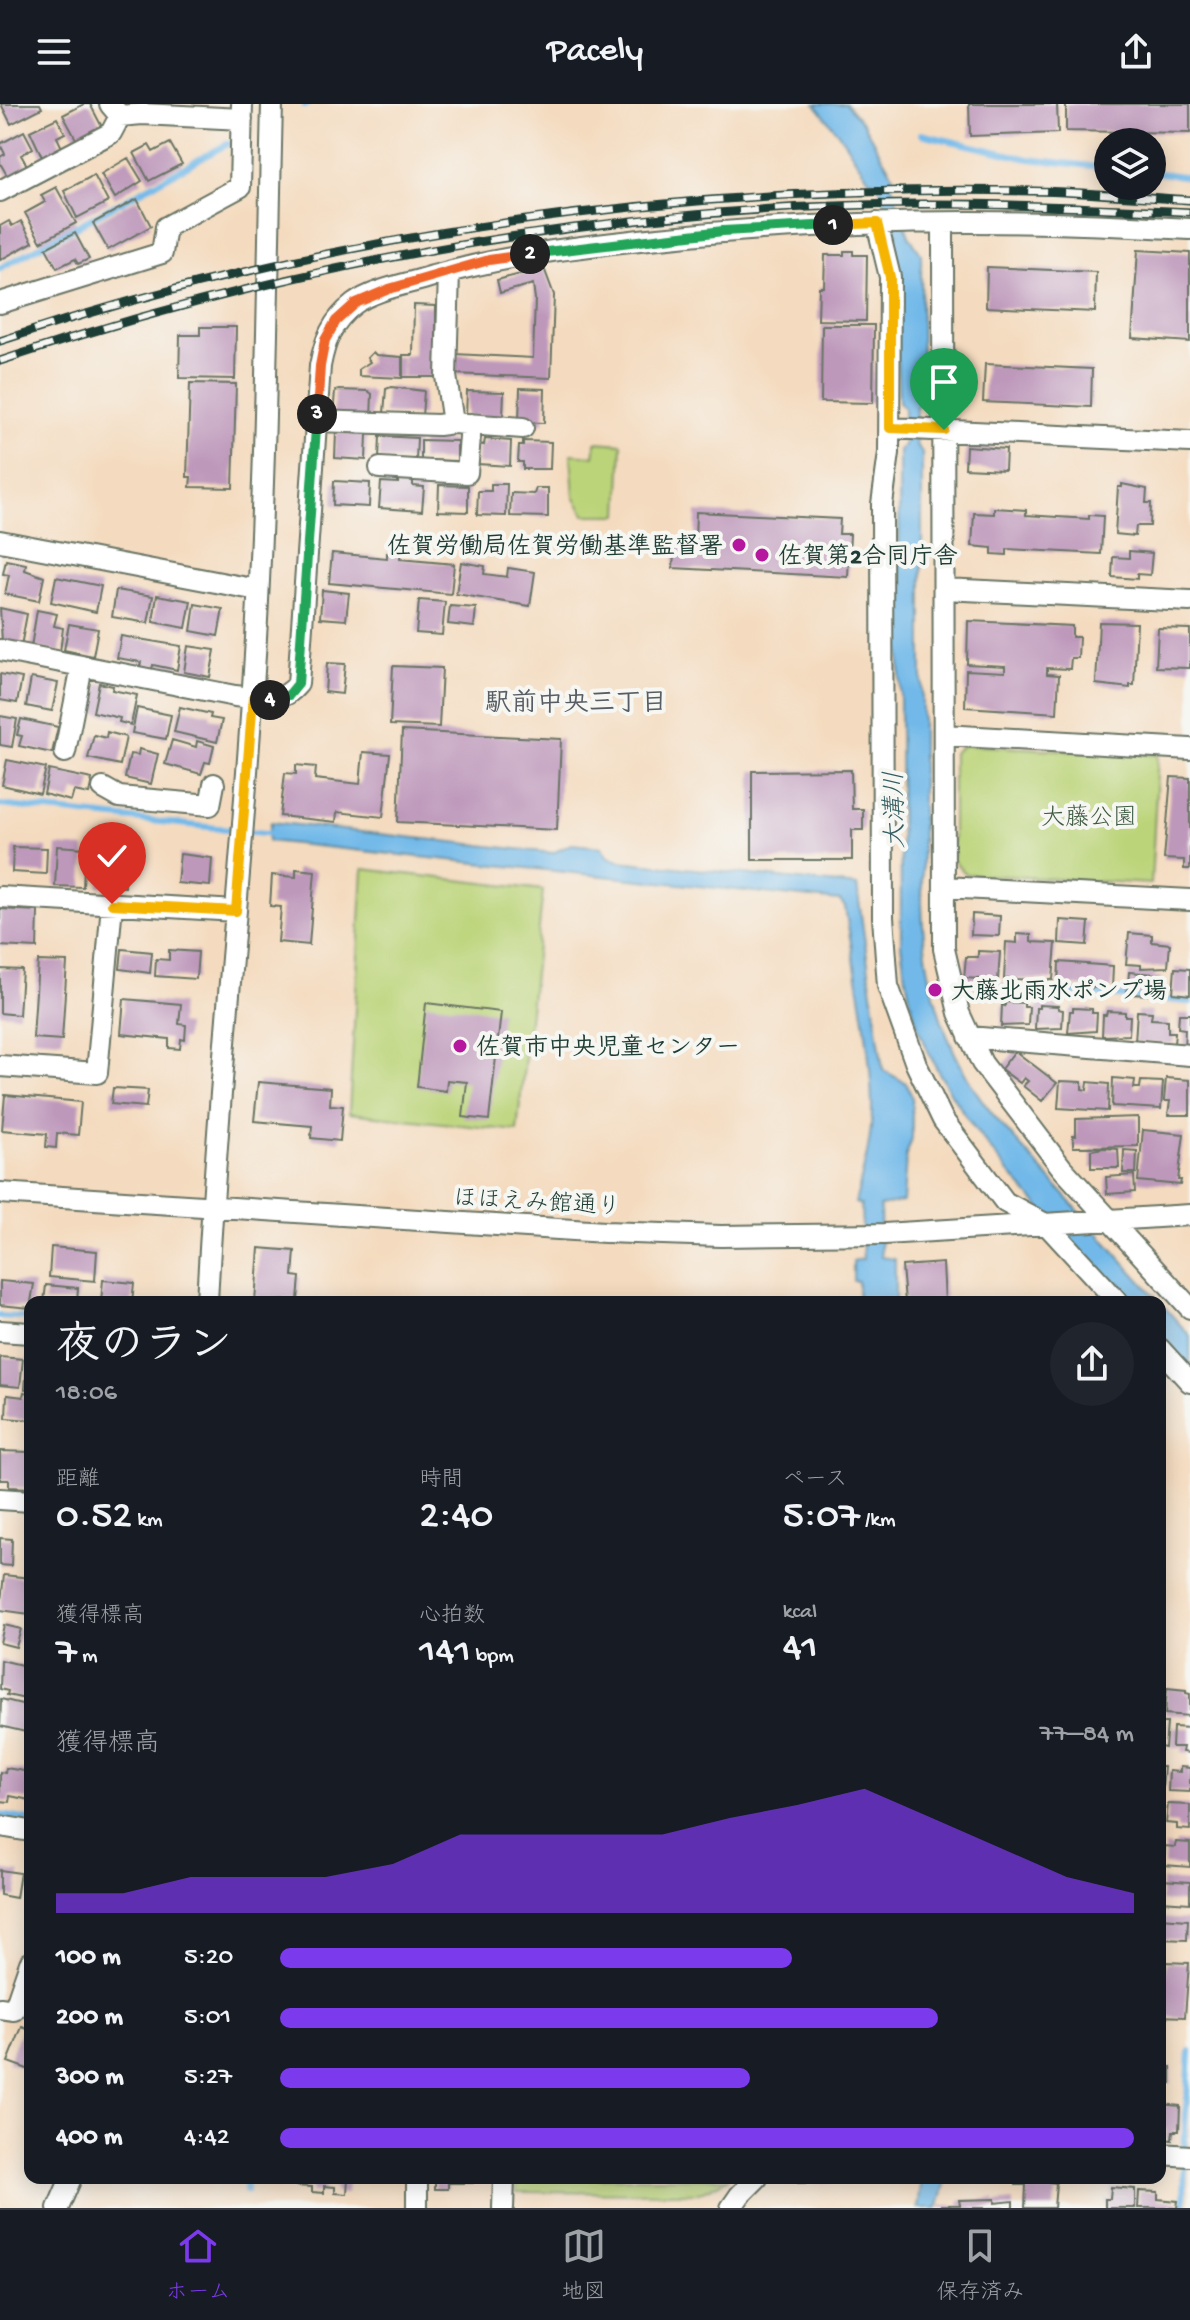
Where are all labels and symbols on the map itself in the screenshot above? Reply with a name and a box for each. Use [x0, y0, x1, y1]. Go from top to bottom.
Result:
pin: 1 [813, 205, 853, 245]
pin: 2 [510, 234, 550, 274]
pin [910, 348, 978, 430]
pin: 3 [297, 394, 337, 434]
place label: 佐賀労働局佐賀労働基準監督署 [387, 532, 723, 563]
marker: 佐賀労働局佐賀労働基準監督署 [730, 536, 748, 554]
place label: 佐賀第2合同庁舎 [778, 543, 958, 573]
marker: 佐賀第2合同庁舎 [753, 546, 771, 564]
pin: 4 [250, 680, 290, 720]
district label: 駅前中央三丁目 [485, 688, 667, 721]
water label: 大溝川 [880, 771, 914, 849]
park label: 大藤公園 [1041, 804, 1137, 834]
pin [78, 822, 146, 904]
place label: 大藤北雨水ポンプ場 [951, 978, 1167, 1008]
marker: 大藤北雨水ポンプ場 [926, 981, 944, 999]
place label: 佐賀市中央児童センター [476, 1034, 740, 1064]
marker: 佐賀市中央児童センター [451, 1037, 469, 1055]
street label: ほほえみ館通り [452, 1186, 621, 1223]

